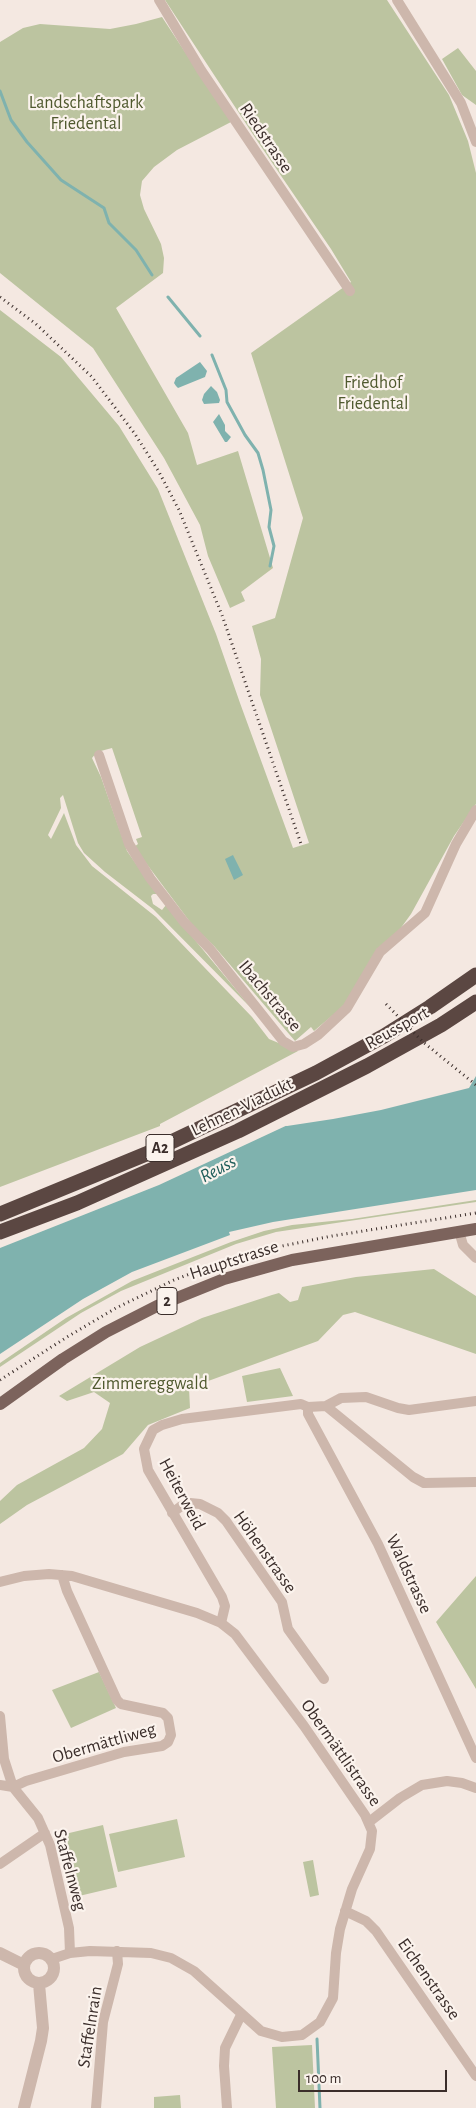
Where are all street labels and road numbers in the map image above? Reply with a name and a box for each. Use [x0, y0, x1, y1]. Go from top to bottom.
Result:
street label: Riedstrasse [235, 99, 297, 177]
street label: Ibachstrasse [234, 956, 306, 1036]
street label: Reussport [361, 1002, 433, 1054]
street label: Lehnen-Viadukt [187, 1073, 297, 1141]
road number: A2 [146, 1134, 174, 1162]
street label: Hauptstrasse [187, 1235, 281, 1285]
road number: 2 [157, 1288, 177, 1314]
street label: Heiterweid [154, 1454, 210, 1534]
street label: Höhenstrasse [229, 1507, 301, 1597]
street label: Waldstrasse [381, 1531, 437, 1617]
street label: Obermättlistrasse [296, 1695, 386, 1811]
street label: Obermättliweg [50, 1718, 158, 1768]
street label: Staffelnweg [49, 1827, 91, 1913]
street label: Eichenstrasse [393, 1934, 465, 2024]
street label: Staffelnrain [73, 1985, 107, 2069]

